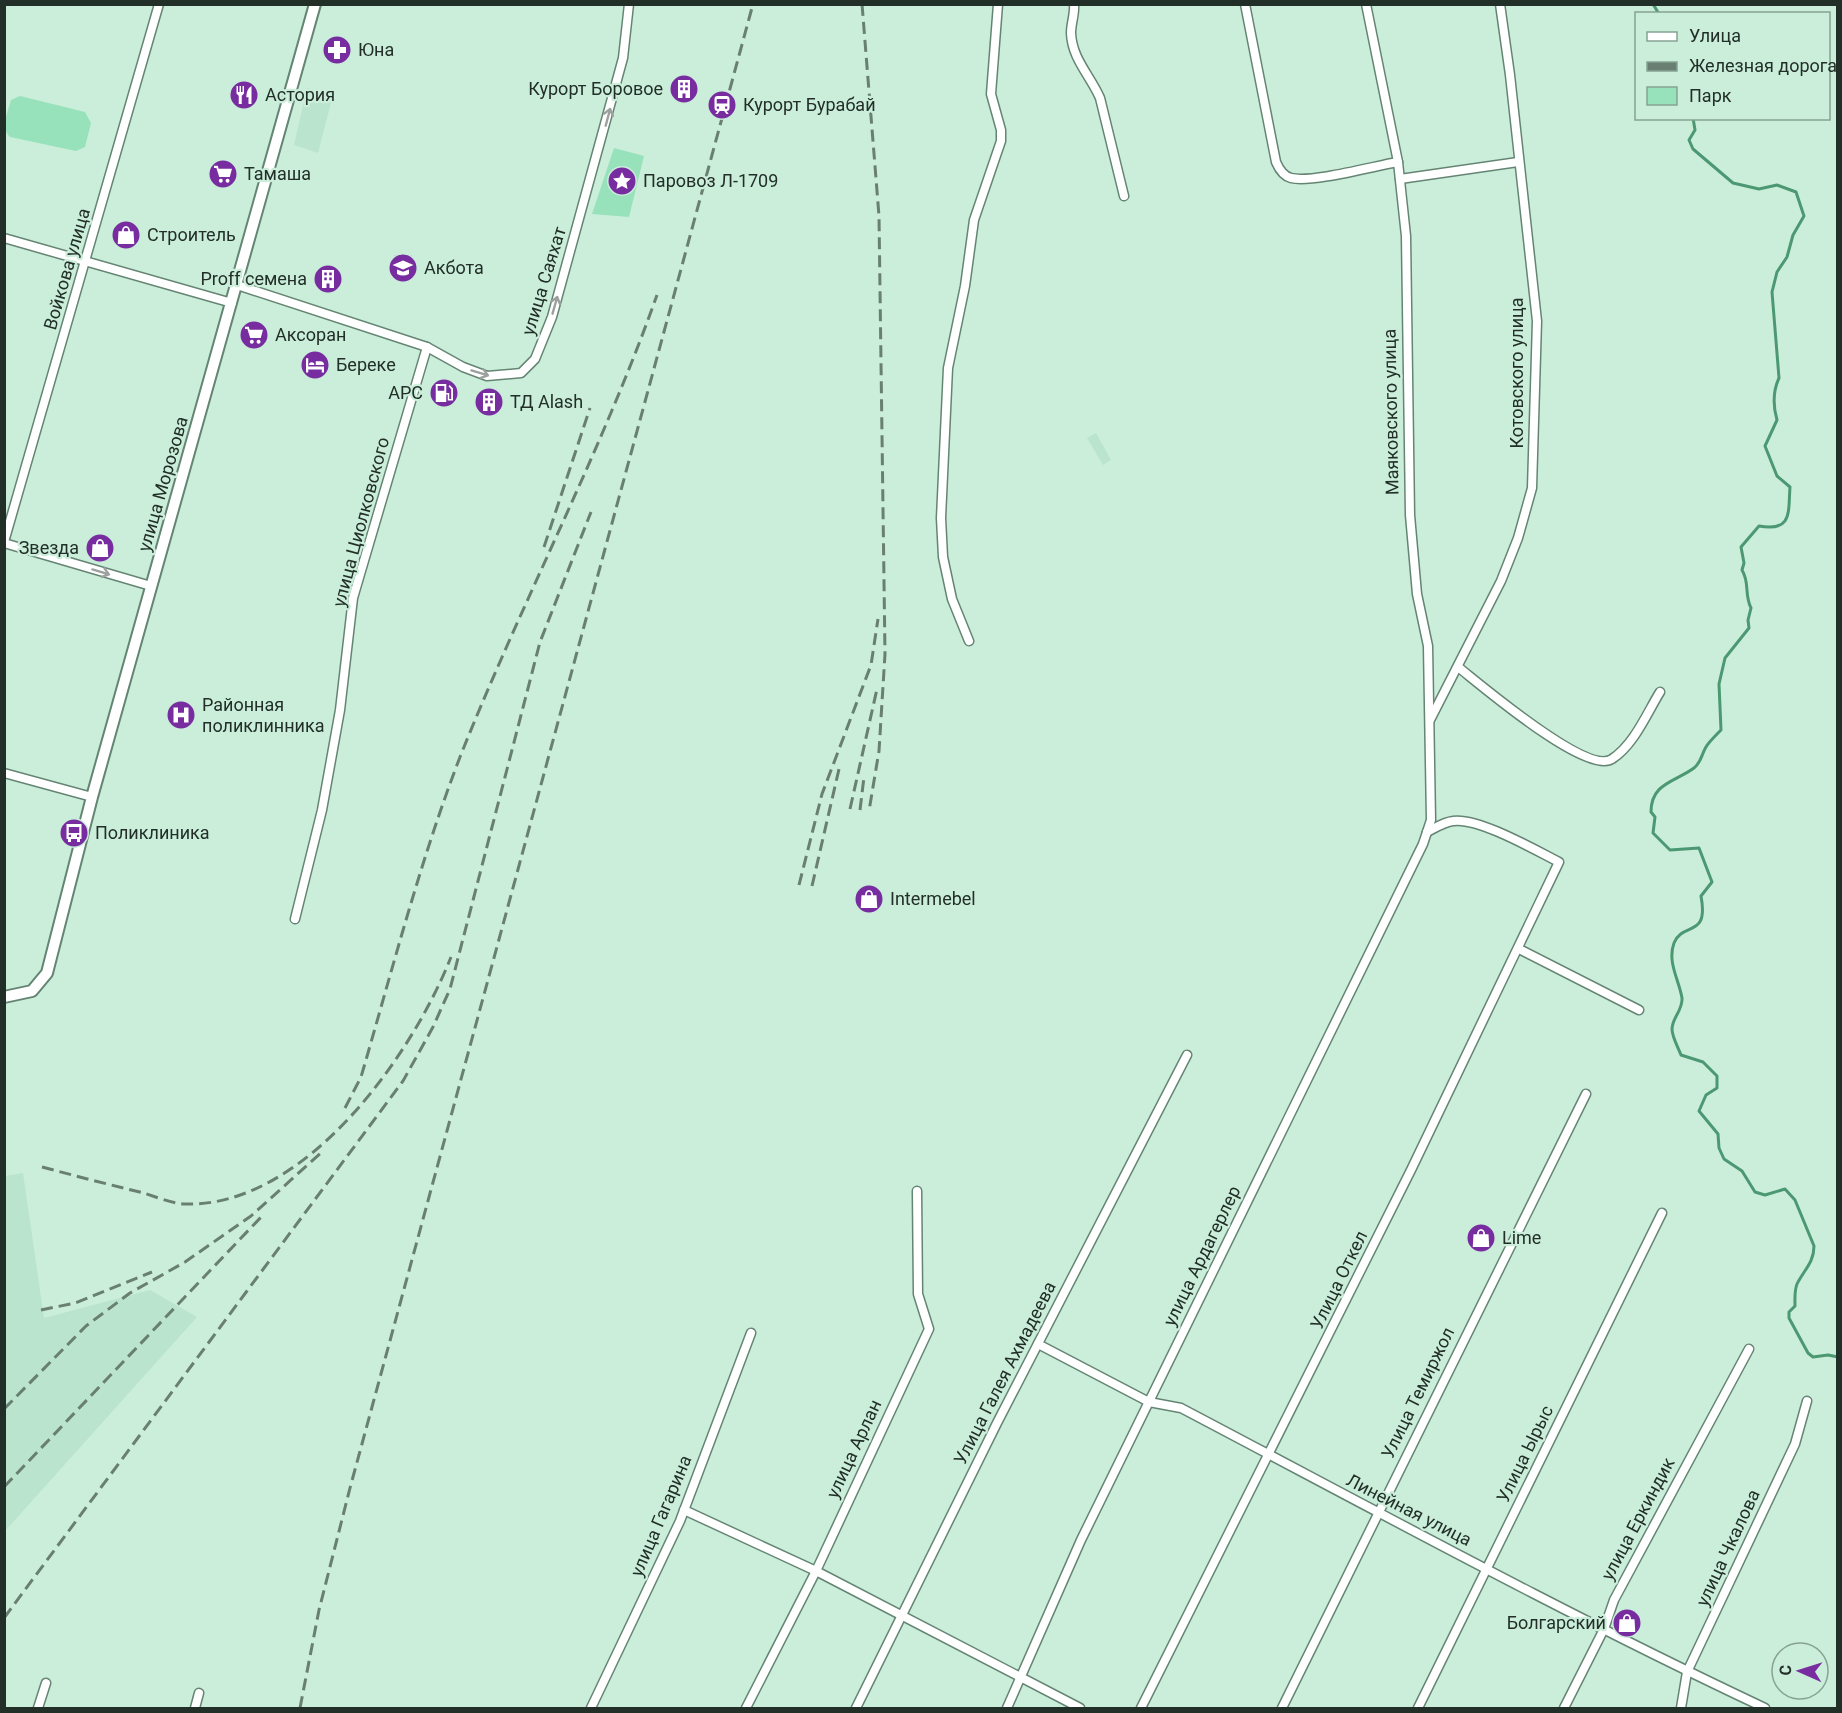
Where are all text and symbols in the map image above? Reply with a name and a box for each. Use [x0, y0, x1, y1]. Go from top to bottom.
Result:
legend [1635, 12, 1830, 120]
text: Улица [1689, 25, 1741, 46]
pharmacy icon: Юна [321, 34, 353, 66]
place label: Юна [358, 39, 394, 60]
text: Железная дорога [1689, 55, 1837, 76]
building icon: Курорт Боровое [668, 73, 700, 105]
place label: Курорт Боровое [528, 78, 663, 99]
restaurant icon: Астория [228, 79, 260, 111]
place label: Астория [265, 84, 335, 105]
text: Парк [1689, 85, 1732, 106]
station icon: Курорт Бурабай [706, 89, 738, 121]
place label: Курорт Бурабай [743, 94, 876, 115]
one-way arrow [602, 108, 614, 127]
supermarket icon: Тамаша [207, 158, 239, 190]
place label: Тамаша [244, 163, 311, 184]
place icon: Паровоз Л-1709 [606, 165, 638, 197]
place label: Паровоз Л-1709 [643, 170, 778, 191]
street label: Войкова улица [39, 206, 94, 332]
shop icon: Строитель [110, 219, 142, 251]
place label: Строитель [147, 224, 236, 245]
street label: улица Саяхат [517, 224, 570, 338]
school or university icon: Акбота [387, 252, 419, 284]
place label: Акбота [424, 257, 484, 278]
building icon: Proff семена [312, 263, 344, 295]
place label: Proff семена [200, 268, 307, 289]
one-way arrow [550, 295, 561, 314]
street label: Котовского улица [1506, 297, 1527, 449]
supermarket icon: Аксоран [238, 319, 270, 351]
place label: Аксоран [275, 324, 346, 345]
street label: Маяковского улица [1379, 329, 1402, 495]
hotel icon: Береке [299, 349, 331, 381]
place label: Береке [336, 354, 396, 375]
one-way arrow [470, 368, 489, 379]
fuel station icon: АРС [428, 377, 460, 409]
place label: АРС [388, 382, 423, 403]
building icon: ТД Alash [473, 386, 505, 418]
place label: ТД Alash [510, 391, 583, 412]
street label: улица Морозова [133, 414, 192, 554]
street label: улица Циолковского [328, 435, 393, 609]
shop icon: Звезда [84, 532, 116, 564]
place label: Звезда [19, 537, 79, 558]
one-way arrow [91, 567, 110, 578]
place label: Районная поликлинника [202, 694, 325, 736]
hospital icon: Районная поликлинника [165, 699, 197, 731]
bus stop icon: Поликлиника [58, 817, 90, 849]
place label: Поликлиника [95, 822, 210, 843]
shop icon: Intermebel [853, 883, 885, 915]
place label: Intermebel [890, 888, 976, 909]
street label: улица Ардагерлер [1159, 1182, 1245, 1329]
shop icon: Lime [1465, 1222, 1497, 1254]
street label: Улица Откел [1306, 1227, 1371, 1332]
place label: Lime [1502, 1227, 1541, 1248]
street label: Улица Галея Ахмадеева [949, 1278, 1060, 1468]
street label: Улица Темиржол [1377, 1324, 1458, 1462]
street label: улица Арлан [822, 1396, 886, 1501]
street label: Улица Ырыс [1492, 1402, 1557, 1506]
street label: улица Гагарина [626, 1452, 696, 1580]
street label: улица Еркиндик [1596, 1454, 1679, 1584]
street label: Линейная улица [1343, 1469, 1475, 1550]
street label: улица Чкалова [1691, 1486, 1764, 1610]
shop icon: Болгарский [1611, 1607, 1643, 1639]
place label: Болгарский [1507, 1612, 1606, 1633]
north arrow [1770, 1641, 1830, 1701]
text: С [1776, 1665, 1795, 1676]

